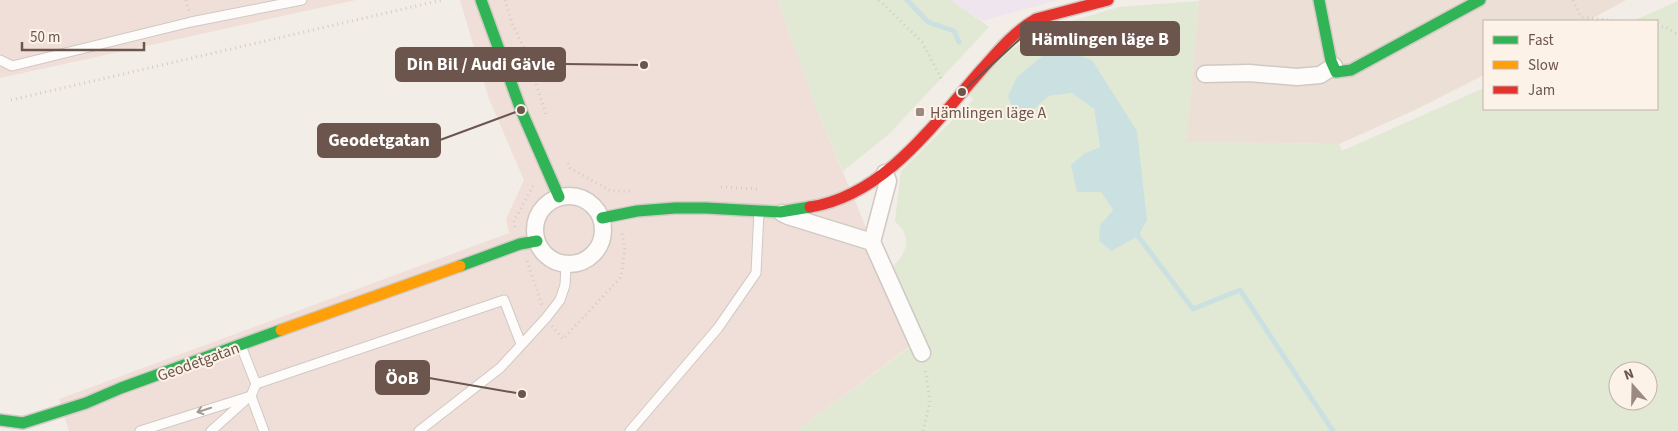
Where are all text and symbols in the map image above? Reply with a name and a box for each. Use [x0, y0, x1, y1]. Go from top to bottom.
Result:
scale bar [22, 20, 145, 52]
legend [1483, 20, 1658, 110]
callout: Hämlingen läge B [1021, 22, 1179, 55]
text: 50 m [30, 27, 60, 48]
text: Hämlingen läge B [1031, 27, 1169, 52]
text: Fast [1528, 30, 1554, 51]
callout: Din Bil / Audi Gävle [396, 48, 565, 81]
text: Din Bil / Audi Gävle [407, 52, 555, 77]
text: Slow [1528, 55, 1559, 76]
text: Jam [1528, 80, 1555, 101]
place label: Hämlingen läge A [930, 102, 1046, 124]
marker: Hämlingen läge A [914, 106, 926, 118]
callout: Geodetgatan [318, 124, 440, 157]
text: Geodetgatan [328, 128, 430, 153]
street label: Geodetgatan [154, 337, 242, 387]
callout: ÖoB [376, 361, 429, 394]
north arrow [1608, 361, 1658, 411]
text: N [1621, 364, 1637, 386]
text: ÖoB [385, 366, 419, 391]
one-way arrow [197, 406, 213, 415]

